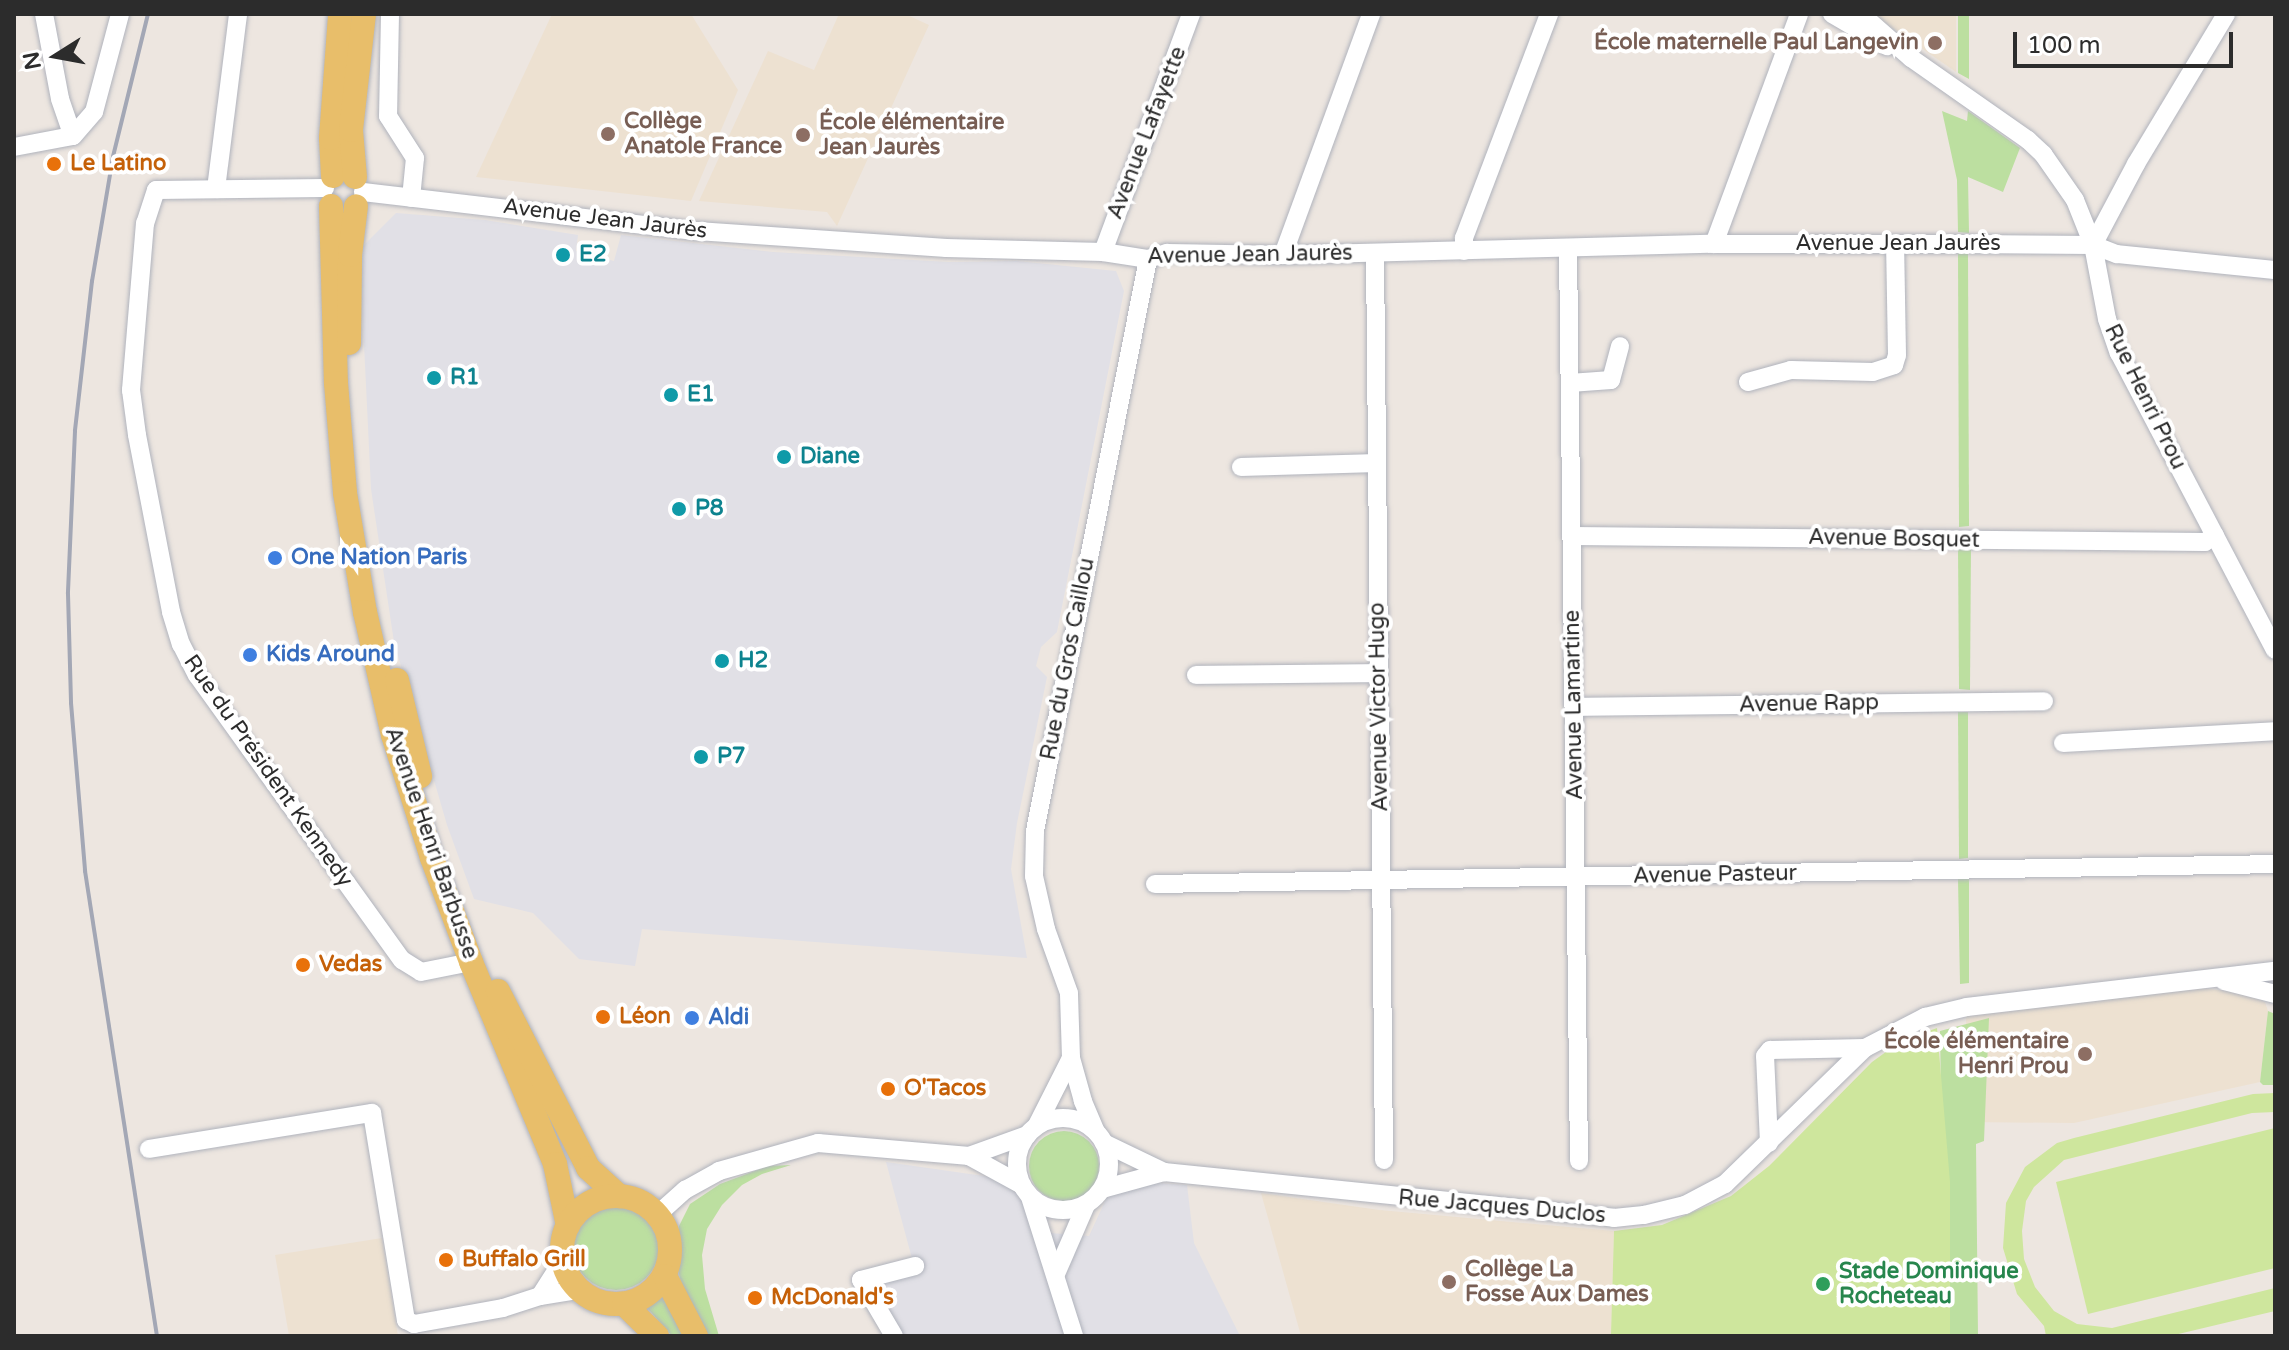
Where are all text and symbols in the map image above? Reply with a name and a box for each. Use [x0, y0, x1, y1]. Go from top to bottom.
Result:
north arrow [16, 16, 96, 96]
scale bar [2017, 16, 2237, 66]
place label: École maternelle Paul Langevin [1594, 30, 1919, 56]
text: 100 m [2027, 31, 2101, 60]
marker: École maternelle Paul Langevin [1926, 34, 1944, 52]
street label: Avenue Lafayette [1102, 43, 1192, 223]
text: N [18, 49, 47, 72]
place label: Collège Anatole France [624, 108, 782, 160]
place label: École élémentaire Jean Jaurès [819, 109, 1004, 160]
marker: Collège Anatole France [599, 125, 617, 143]
marker: École élémentaire Jean Jaurès [794, 126, 812, 144]
place label: Le Latino [70, 151, 166, 177]
marker: Le Latino [45, 155, 63, 173]
street label: Avenue Jean Jaurès [501, 193, 709, 245]
street label: Avenue Jean Jaurès [1795, 231, 2001, 257]
street label: Avenue Jean Jaurès [1147, 240, 1353, 270]
place label: E2 [579, 242, 607, 268]
marker: E2 [554, 246, 572, 264]
street label: Rue Henri Prou [2098, 320, 2192, 474]
place label: R1 [450, 365, 479, 391]
marker: R1 [425, 369, 443, 387]
place label: E1 [687, 382, 715, 408]
marker: E1 [662, 386, 680, 404]
place label: Diane [800, 444, 860, 470]
marker: Diane [775, 448, 793, 466]
place label: P8 [695, 496, 724, 522]
marker: P8 [670, 500, 688, 518]
street label: Avenue Bosquet [1808, 524, 1980, 554]
place label: One Nation Paris [291, 545, 467, 571]
marker: One Nation Paris [266, 549, 284, 567]
street label: Rue du Gros Caillou [1035, 556, 1101, 762]
street label: Avenue Victor Hugo [1364, 602, 1394, 812]
street label: Avenue Lamartine [1559, 610, 1589, 800]
place label: Kids Around [266, 642, 395, 668]
marker: Kids Around [241, 646, 259, 664]
place label: H2 [738, 648, 768, 674]
street label: Rue du Président Kennedy [178, 650, 358, 892]
marker: H2 [713, 652, 731, 670]
street label: Avenue Rapp [1739, 690, 1879, 718]
street label: Avenue Henri Barbusse [379, 724, 483, 962]
place label: P7 [717, 744, 746, 770]
marker: P7 [692, 748, 710, 766]
street label: Avenue Pasteur [1633, 860, 1797, 890]
place label: Vedas [319, 952, 382, 978]
marker: Vedas [294, 956, 312, 974]
place label: Léon [619, 1004, 671, 1030]
place label: Aldi [708, 1005, 749, 1031]
marker: Léon [594, 1008, 612, 1026]
marker: Aldi [683, 1009, 701, 1027]
place label: École élémentaire Henri Prou [1884, 1028, 2069, 1080]
marker: École élémentaire Henri Prou [2076, 1045, 2094, 1063]
place label: O'Tacos [904, 1076, 986, 1102]
marker: O'Tacos [879, 1080, 897, 1098]
street label: Rue Jacques Duclos [1397, 1185, 1607, 1229]
place label: Buffalo Grill [462, 1247, 586, 1273]
marker: Buffalo Grill [437, 1251, 455, 1269]
place label: Collège La Fosse Aux Dames [1465, 1256, 1649, 1308]
place label: Stade Dominique Rocheteau [1839, 1258, 2019, 1310]
marker: Collège La Fosse Aux Dames [1440, 1273, 1458, 1291]
marker: Stade Dominique Rocheteau [1814, 1275, 1832, 1293]
place label: McDonald's [771, 1285, 894, 1311]
marker: McDonald's [746, 1289, 764, 1307]

